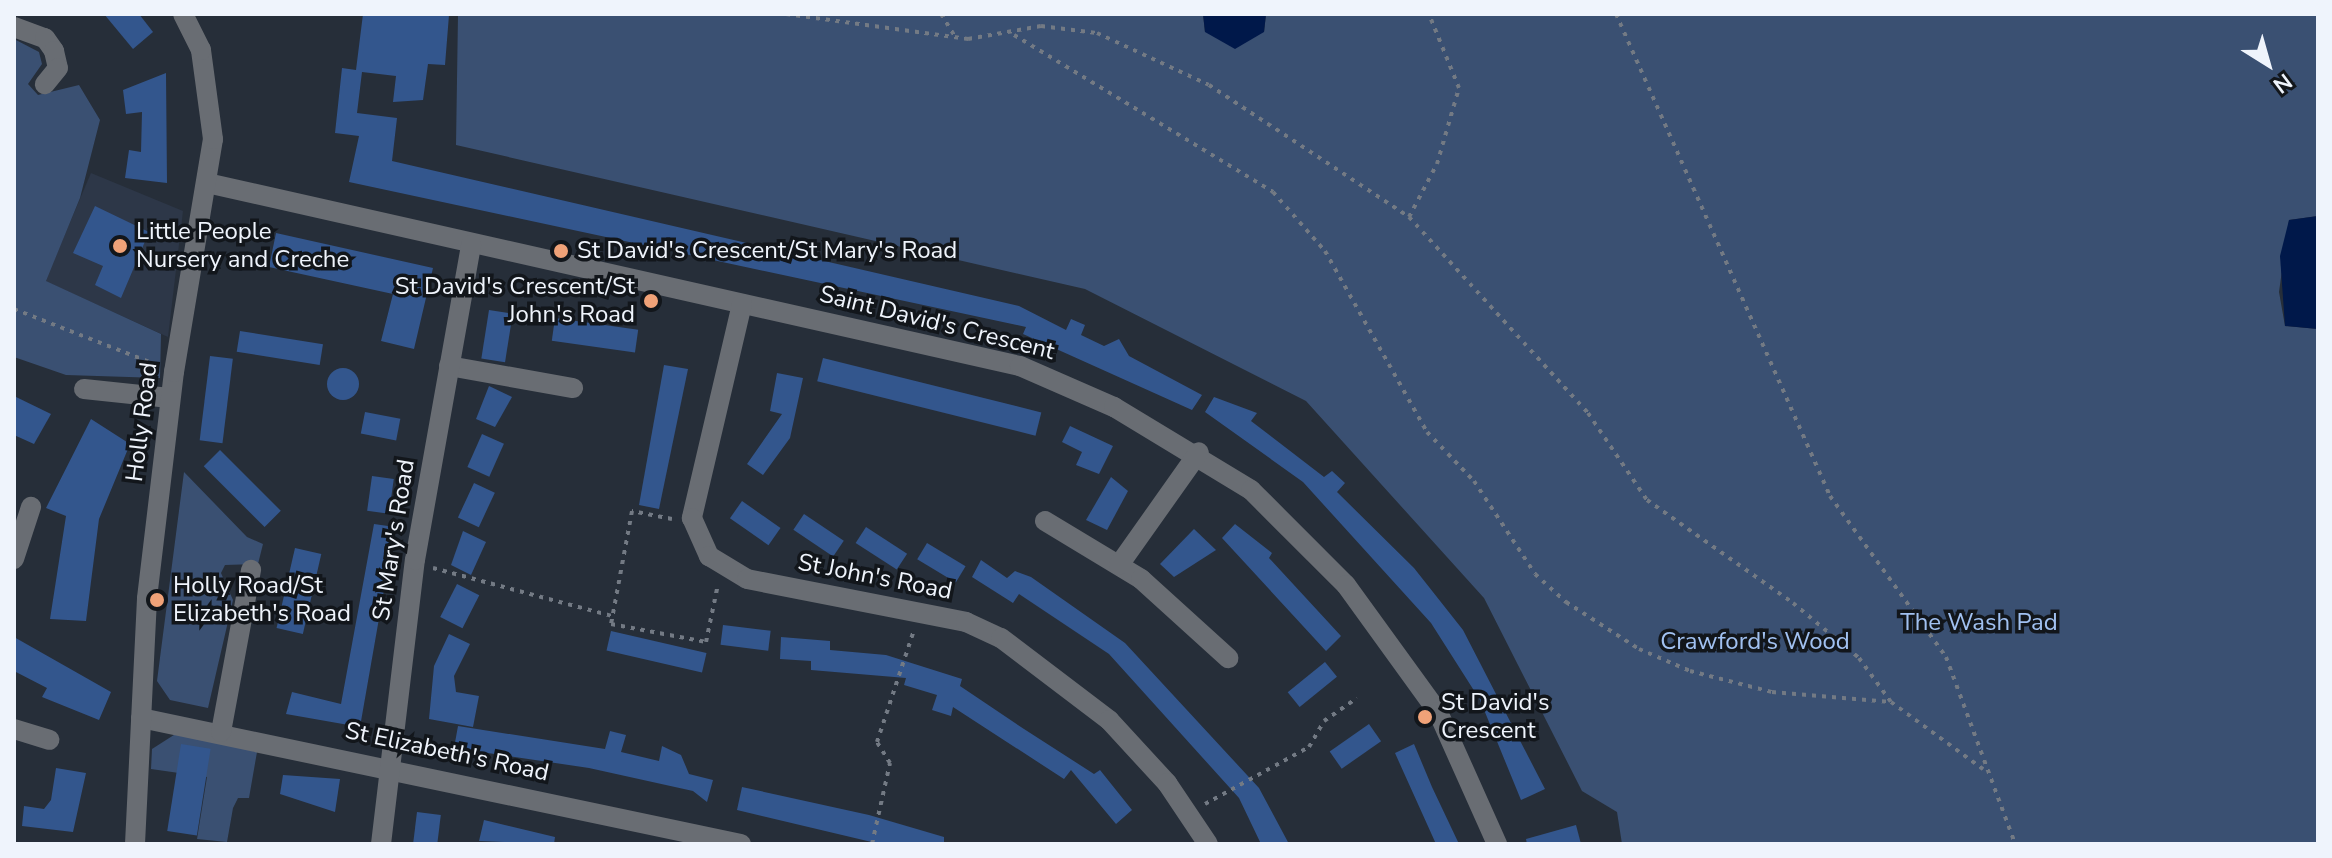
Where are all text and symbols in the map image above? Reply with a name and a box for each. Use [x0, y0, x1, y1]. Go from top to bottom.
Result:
north arrow [2228, 24, 2308, 104]
text: N [2267, 66, 2298, 100]
place label: Little People Nursery and Creche [136, 218, 349, 274]
marker: Little People Nursery and Creche [111, 237, 129, 255]
place label: St David's Crescent/St Mary's Road [577, 237, 957, 265]
marker: St David's Crescent/St Mary's Road [552, 242, 570, 260]
place label: St David's Crescent/St John's Road [395, 273, 635, 329]
street label: Saint David's Crescent [817, 280, 1057, 366]
marker: St David's Crescent/St John's Road [642, 292, 660, 310]
street label: Holly Road [120, 361, 164, 483]
street label: St Mary's Road [367, 457, 421, 623]
street label: St John's Road [795, 548, 955, 606]
place label: Holly Road/St Elizabeth's Road [173, 572, 351, 628]
marker: Holly Road/St Elizabeth's Road [148, 591, 166, 609]
park label: The Wash Pad [1900, 609, 2058, 637]
park label: Crawford's Wood [1660, 628, 1850, 656]
place label: St David's Crescent [1441, 689, 1549, 745]
marker: St David's Crescent [1416, 708, 1434, 726]
street label: St Elizabeth's Road [343, 716, 551, 788]

